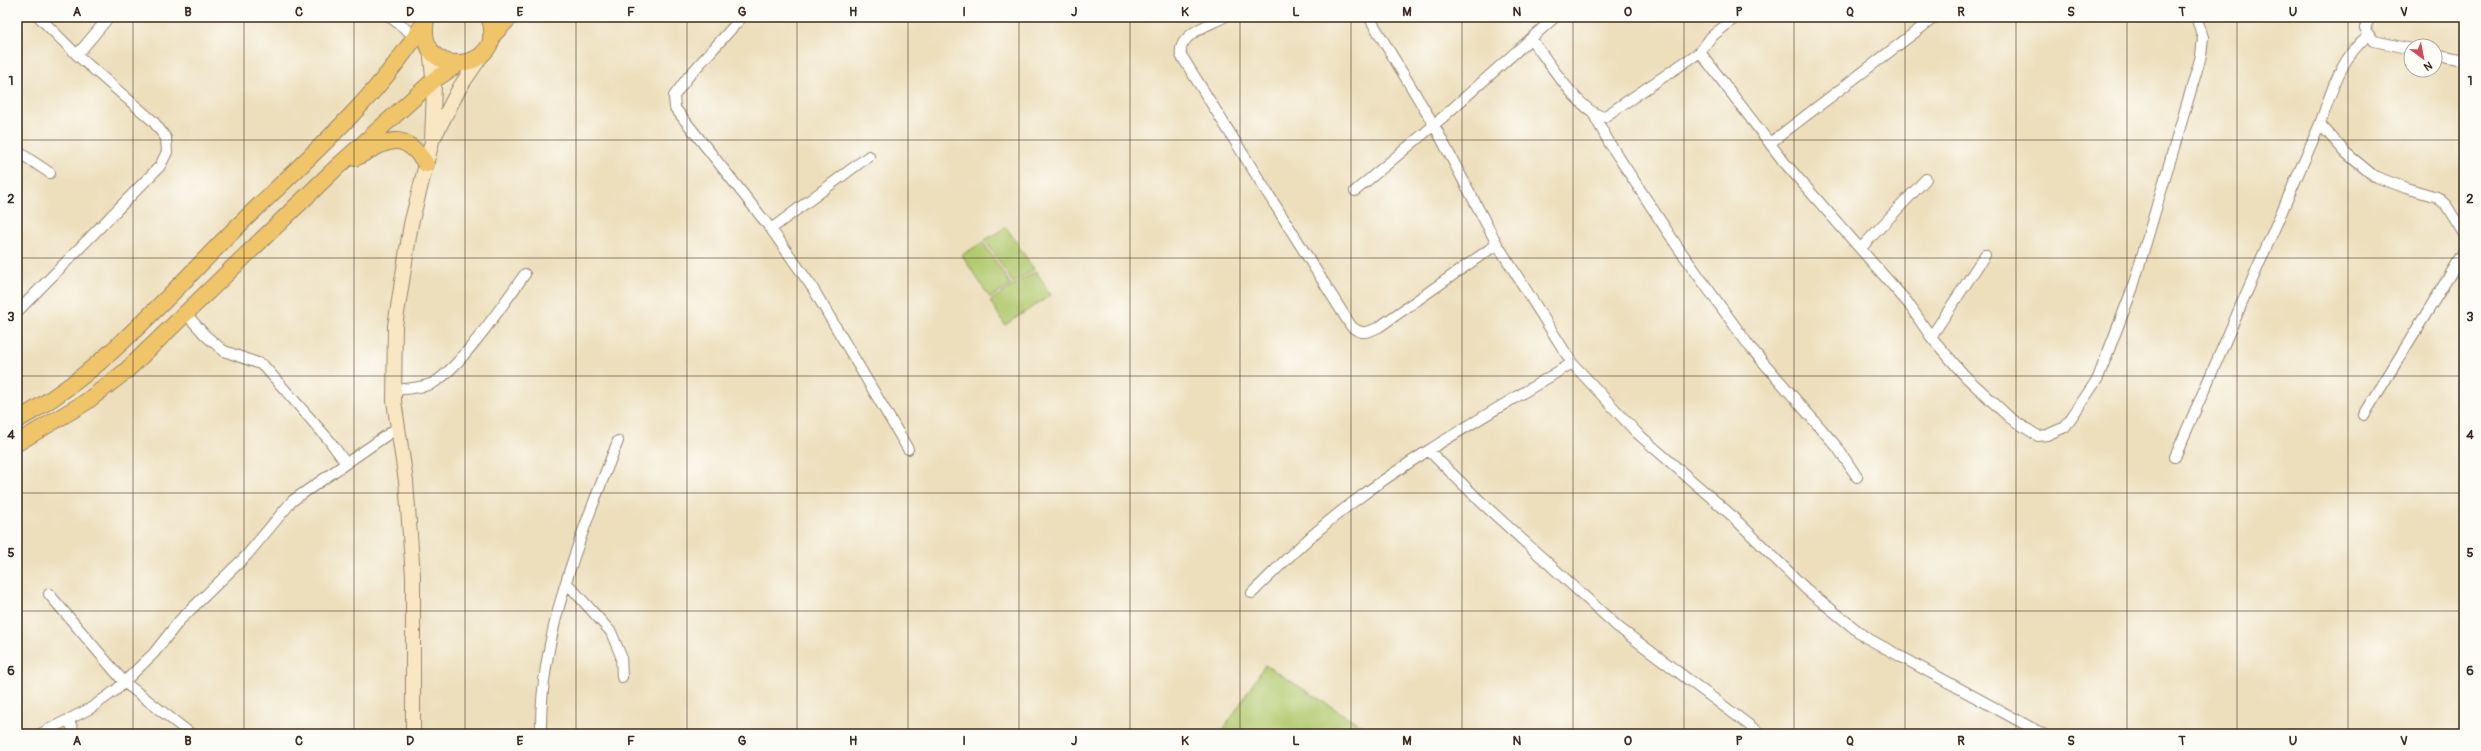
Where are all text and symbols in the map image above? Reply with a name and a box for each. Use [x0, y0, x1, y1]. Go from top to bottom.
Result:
text: A [73, 4, 82, 20]
text: B [184, 4, 192, 20]
text: C [295, 4, 303, 20]
text: D [406, 4, 414, 20]
text: E [517, 4, 524, 20]
text: F [627, 4, 635, 20]
text: G [738, 4, 747, 20]
text: H [849, 4, 857, 20]
text: I [962, 4, 966, 20]
text: J [1071, 4, 1077, 20]
text: K [1181, 4, 1189, 20]
text: L [1292, 4, 1300, 20]
text: M [1402, 4, 1412, 20]
text: N [1513, 4, 1522, 20]
text: O [1624, 4, 1633, 20]
text: P [1735, 4, 1743, 20]
text: Q [1846, 4, 1854, 20]
text: R [1957, 4, 1965, 20]
text: S [2067, 4, 2075, 20]
text: T [2177, 4, 2186, 20]
text: U [2289, 4, 2298, 20]
text: V [2400, 4, 2408, 20]
north arrow [2403, 38, 2443, 78]
text: N [2421, 59, 2435, 74]
text: 1 [8, 73, 14, 89]
text: 1 [2467, 73, 2473, 89]
text: 2 [7, 191, 15, 207]
text: 2 [2466, 191, 2474, 207]
text: 3 [7, 309, 15, 325]
text: 3 [2466, 309, 2474, 325]
text: 4 [7, 427, 15, 443]
text: 4 [2466, 427, 2474, 443]
text: 5 [7, 545, 15, 561]
text: 5 [2466, 545, 2474, 561]
text: 6 [7, 663, 15, 679]
text: 6 [2466, 663, 2474, 679]
text: A [73, 733, 82, 749]
text: B [184, 733, 192, 749]
text: C [295, 733, 303, 749]
text: D [406, 733, 414, 749]
text: E [517, 733, 524, 749]
text: F [627, 733, 635, 749]
text: G [738, 733, 747, 749]
text: H [849, 733, 857, 749]
text: I [962, 733, 966, 749]
text: J [1071, 733, 1077, 749]
text: K [1181, 733, 1189, 749]
text: L [1292, 733, 1300, 749]
text: M [1402, 733, 1412, 749]
text: N [1513, 733, 1522, 749]
text: O [1624, 733, 1633, 749]
text: P [1735, 733, 1743, 749]
text: Q [1846, 733, 1854, 749]
text: R [1957, 733, 1965, 749]
text: S [2067, 733, 2075, 749]
text: T [2177, 733, 2186, 749]
text: U [2289, 733, 2298, 749]
text: V [2400, 733, 2408, 749]

